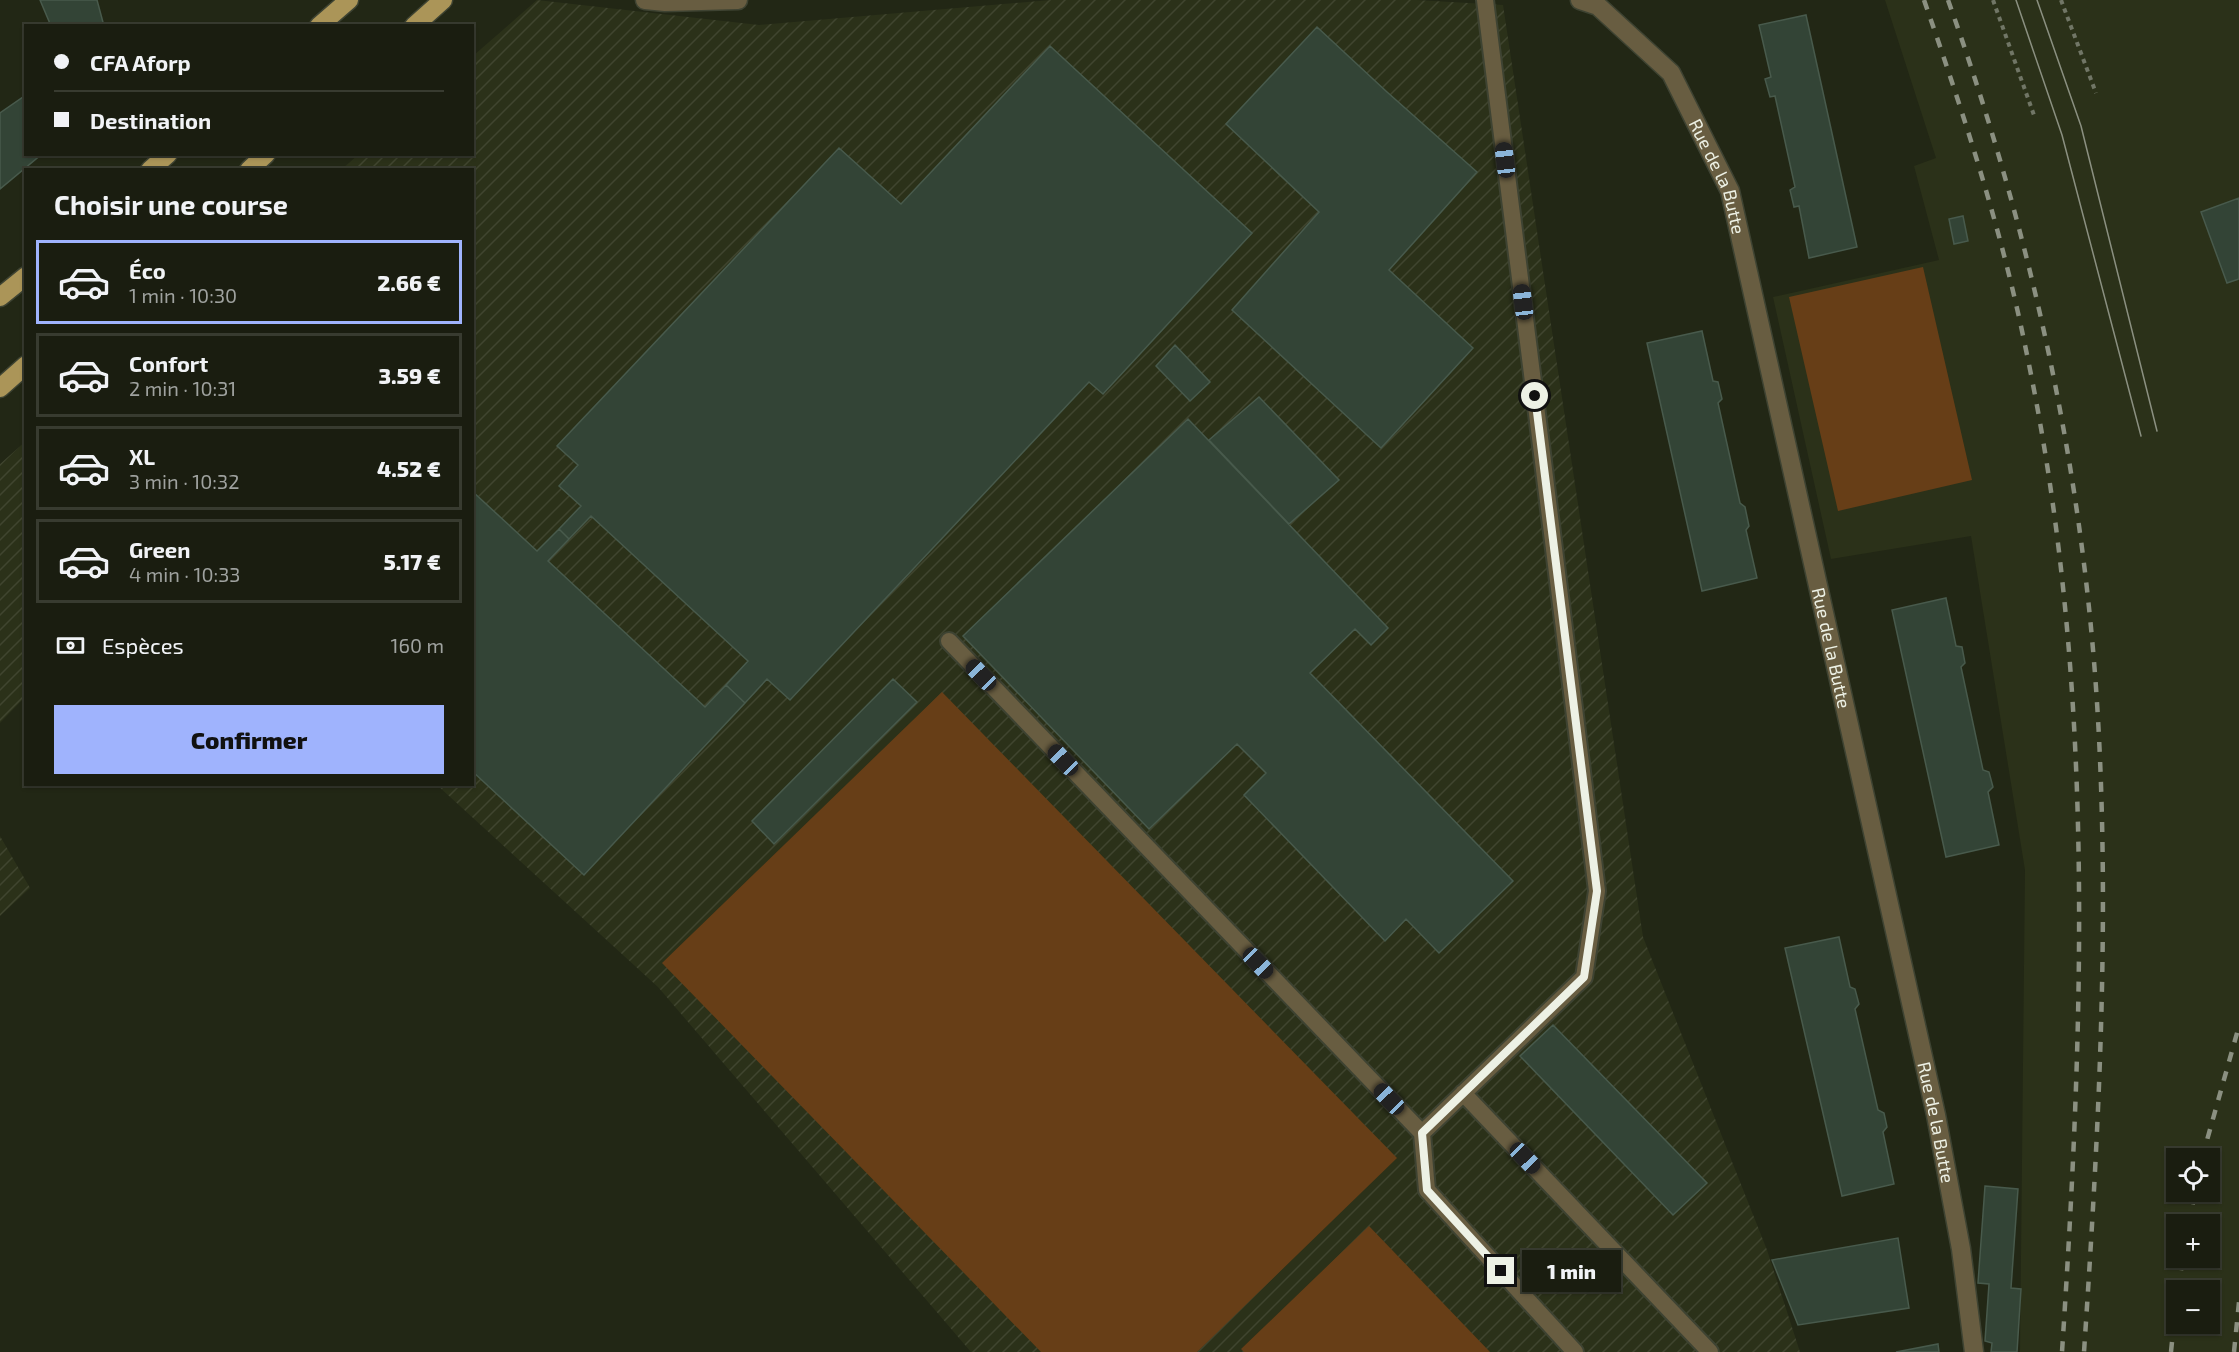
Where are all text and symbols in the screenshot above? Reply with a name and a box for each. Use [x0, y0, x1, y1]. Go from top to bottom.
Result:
text: CFA Aforp [90, 49, 191, 75]
text: Destination [90, 107, 211, 133]
street label: Rue de la Butte [1685, 115, 1750, 236]
car [1494, 141, 1516, 179]
text: Choisir une course [54, 188, 288, 220]
icon: car [57, 255, 111, 309]
text: Éco [129, 257, 166, 283]
text: 2.66 € [377, 269, 441, 295]
text: 1 min · 10:30 [129, 283, 237, 307]
car [1512, 283, 1534, 321]
icon: car [57, 348, 111, 402]
text: Confort [129, 350, 208, 376]
text: 3.59 € [378, 362, 441, 388]
text: 2 min · 10:31 [129, 376, 236, 400]
route start [1521, 382, 1548, 409]
icon: car [57, 441, 111, 495]
text: XL [129, 443, 155, 469]
text: 4.52 € [377, 455, 441, 481]
text: 3 min · 10:32 [129, 469, 239, 493]
icon: car [57, 534, 111, 588]
text: Green [129, 536, 191, 562]
text: 5.17 € [384, 548, 441, 574]
text: 4 min · 10:33 [129, 562, 240, 586]
street label: Rue de la Butte [1808, 585, 1856, 710]
icon: cash [54, 629, 87, 662]
text: Espèces [102, 632, 184, 658]
text: 160 m [391, 633, 444, 657]
car [962, 656, 1000, 694]
button: Confirmer [54, 705, 444, 774]
car [1044, 741, 1082, 779]
car [1239, 944, 1277, 982]
street label: Rue de la Butte [1913, 1060, 1959, 1185]
car [1370, 1080, 1408, 1118]
car [1506, 1139, 1544, 1177]
map controls [2166, 1148, 2220, 1334]
button: locate [2166, 1148, 2220, 1202]
button: + [2166, 1214, 2220, 1268]
callout: 1 min [1522, 1250, 1621, 1292]
route end [1487, 1257, 1514, 1284]
text: 1 min [1547, 1259, 1596, 1283]
button: − [2166, 1280, 2220, 1334]

